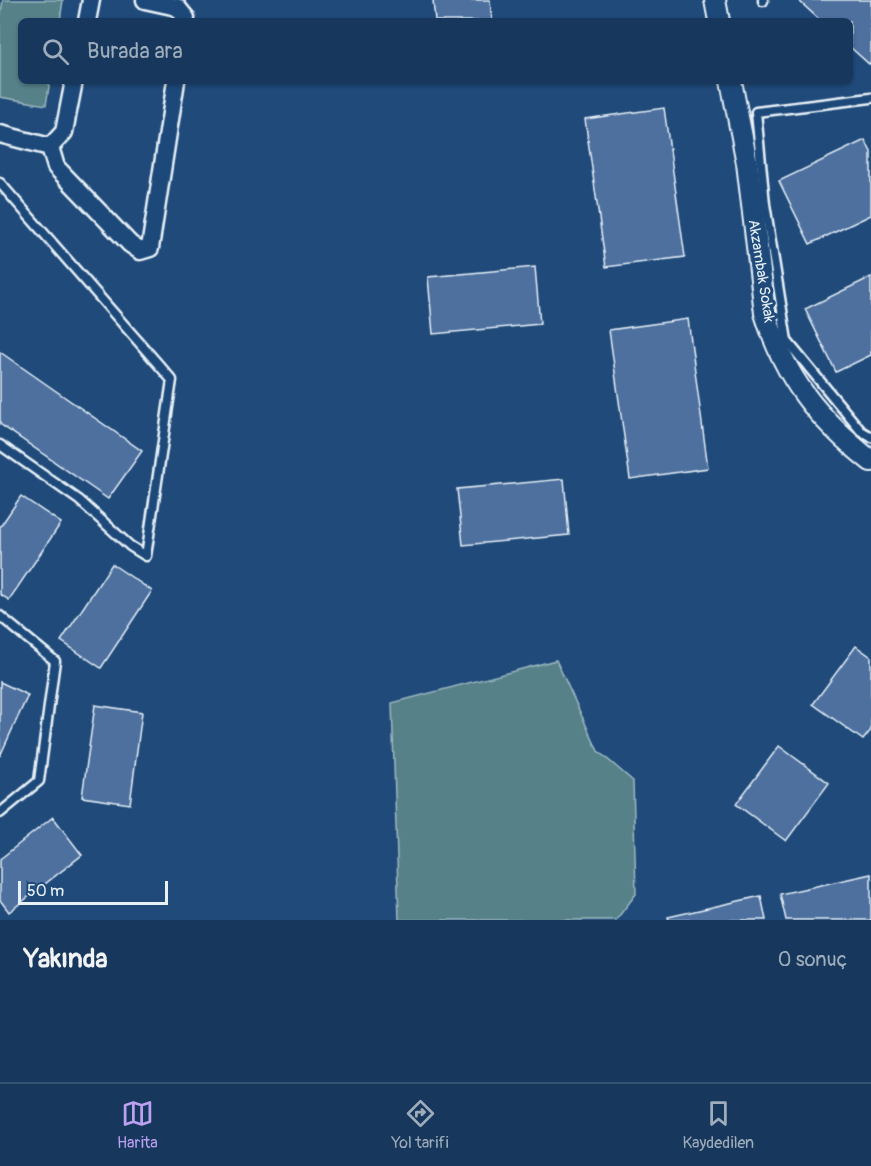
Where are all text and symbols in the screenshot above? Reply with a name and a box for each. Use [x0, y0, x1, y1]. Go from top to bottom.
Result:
search box [18, 18, 853, 84]
icon: search [39, 35, 72, 68]
text: Burada ara [87, 37, 183, 65]
street label: Akzambak Sokak [743, 218, 779, 325]
scale bar [18, 878, 168, 906]
text: 50 m [27, 881, 64, 901]
text: Yakında [24, 943, 108, 975]
text: 0 sonuç [778, 947, 847, 972]
tab: Harita [117, 1097, 158, 1153]
tab: Yol tarifi [391, 1097, 449, 1153]
tab: Kaydedilen [682, 1097, 754, 1153]

